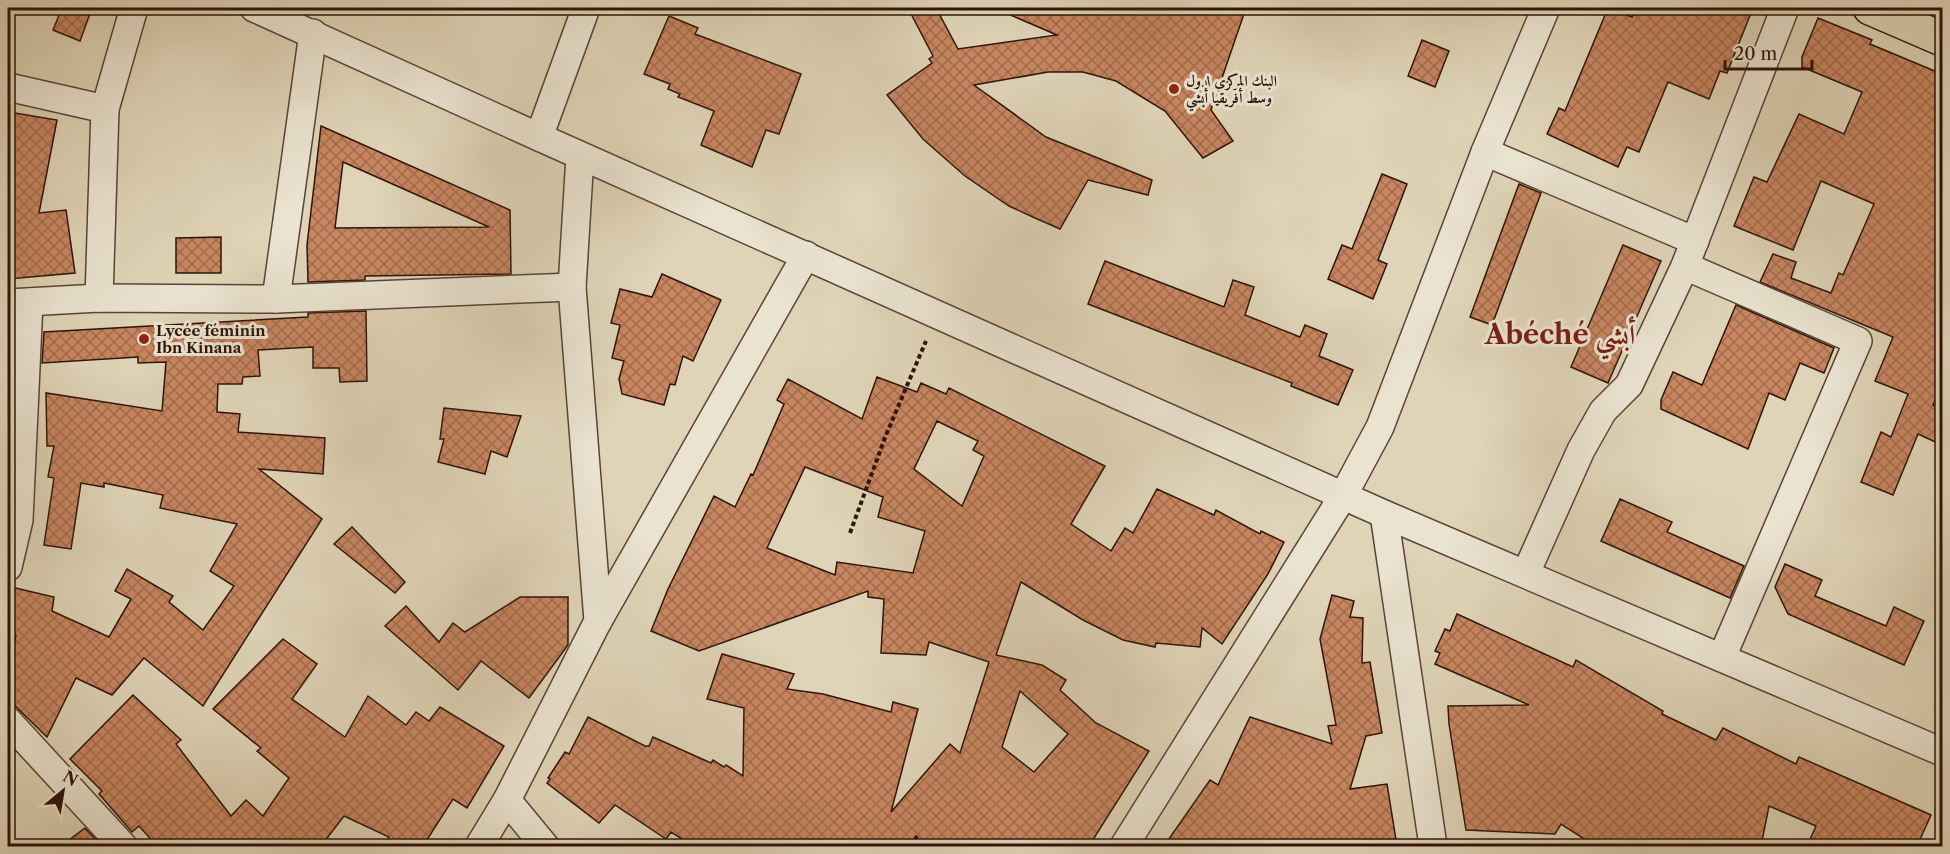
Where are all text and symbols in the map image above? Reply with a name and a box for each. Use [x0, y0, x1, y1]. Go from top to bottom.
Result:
scale bar [1725, 33, 1812, 71]
text: 20 m [1734, 43, 1778, 65]
place label: البنك المركزي لدول وسط أفريقيا أبشي [1186, 71, 1277, 112]
marker: البنك المركزي لدول وسط أفريقيا أبشي [1167, 82, 1181, 96]
district label: Abéché أبشي [1484, 316, 1636, 360]
place label: Lycée féminin Ibn Kinana [156, 321, 266, 357]
marker: Lycée féminin Ibn Kinana [137, 332, 151, 346]
north arrow [33, 761, 93, 821]
text: N [59, 766, 82, 790]

